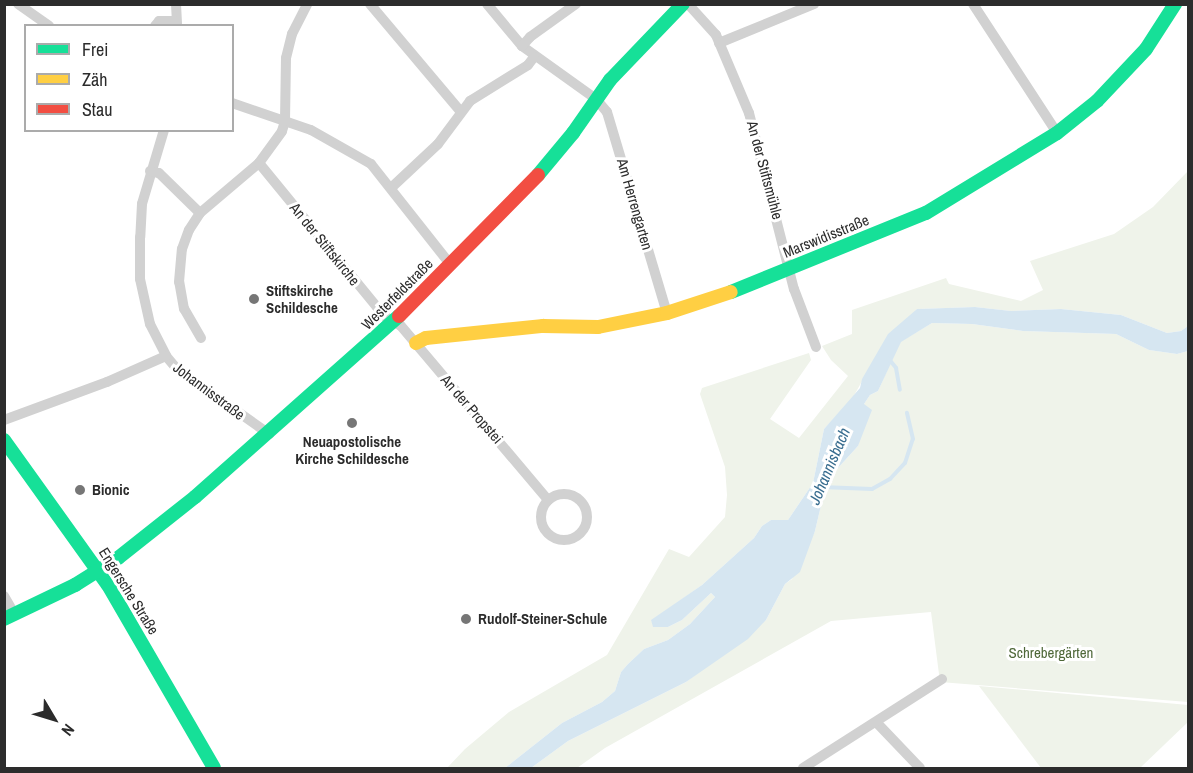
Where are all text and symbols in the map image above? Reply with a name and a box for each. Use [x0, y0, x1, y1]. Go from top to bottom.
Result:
legend [24, 24, 234, 132]
text: Frei [82, 37, 108, 62]
text: Zäh [82, 67, 107, 92]
text: Stau [82, 97, 112, 122]
street label: An der Stiftsmühle [743, 119, 787, 221]
street label: Am Herrengarten [613, 156, 657, 252]
street label: An der Stiftskirche [286, 199, 364, 289]
street label: Marswidisstraße [780, 211, 872, 261]
street label: Westerfeldstraße [358, 255, 436, 333]
place label: Stiftskirche Schildesche [266, 281, 338, 316]
marker: Stiftskirche Schildesche [247, 292, 261, 306]
street label: Johannisstraße [170, 358, 248, 424]
street label: An der Propstei [437, 371, 507, 447]
marker: Neuapostolische Kirche Schildesche [345, 416, 359, 430]
water label: Johannisbach [804, 425, 854, 507]
place label: Neuapostolische Kirche Schildesche [295, 432, 409, 467]
place label: Bionic [92, 481, 130, 499]
marker: Bionic [73, 483, 87, 497]
street label: Engersche Straße [95, 544, 163, 638]
place label: Rudolf-Steiner-Schule [478, 610, 607, 628]
marker: Rudolf-Steiner-Schule [459, 612, 473, 626]
park label: Schrebergärten [1009, 644, 1093, 662]
north arrow [24, 689, 84, 749]
text: N [57, 720, 80, 741]

